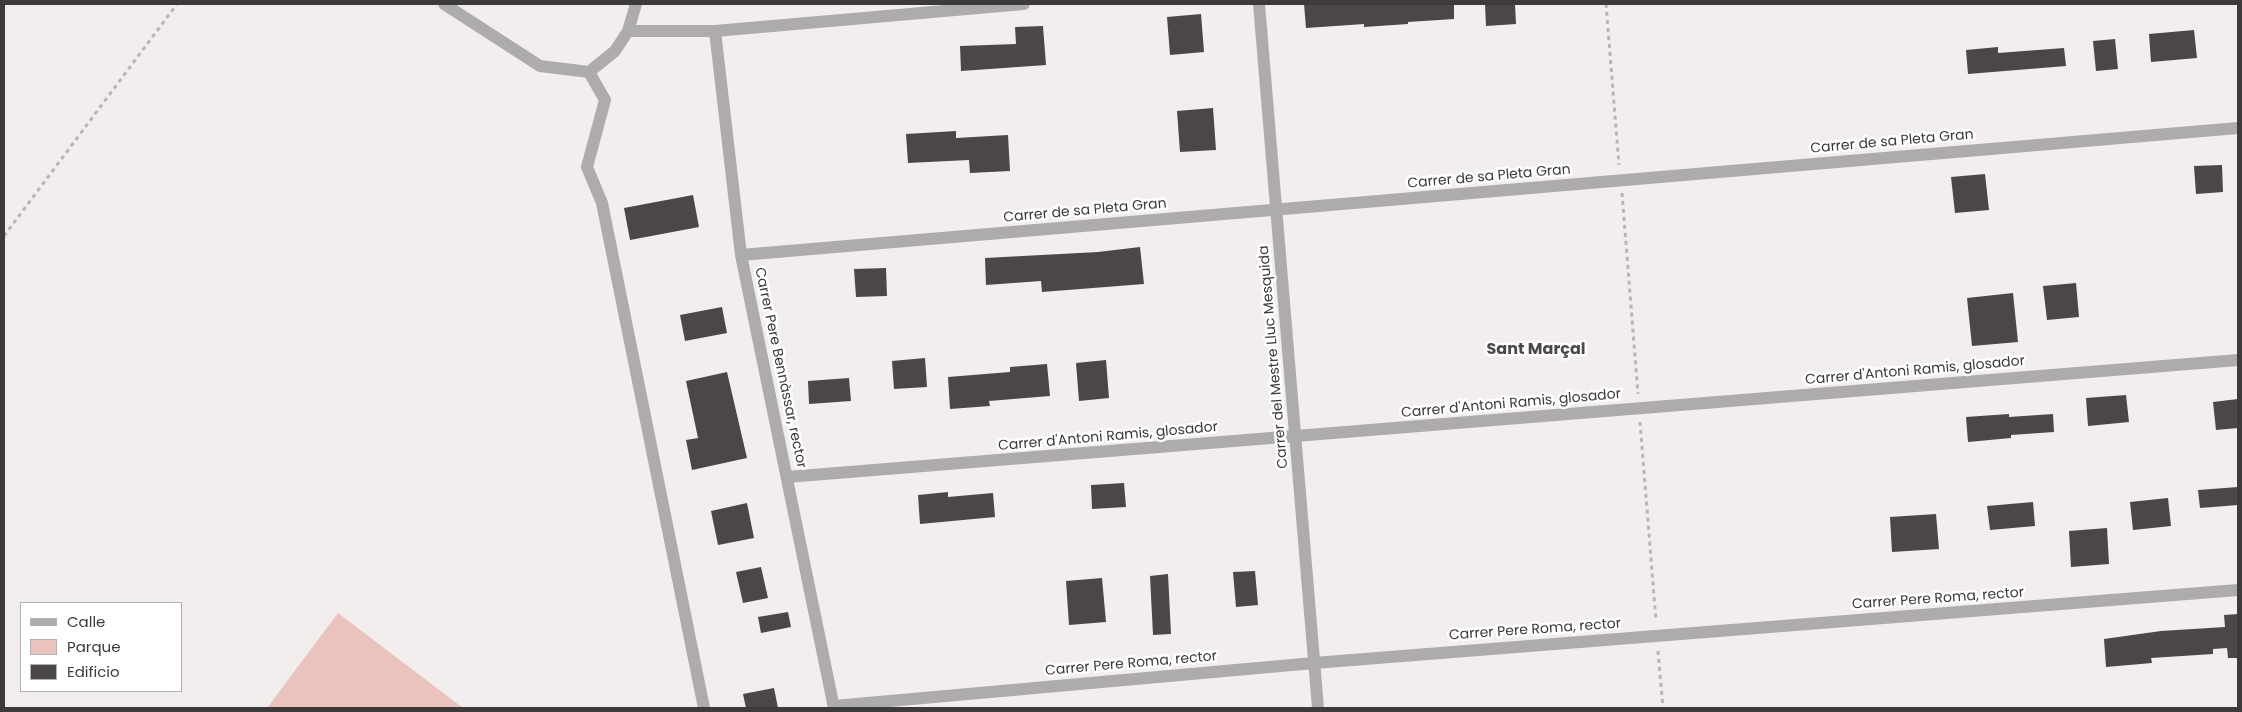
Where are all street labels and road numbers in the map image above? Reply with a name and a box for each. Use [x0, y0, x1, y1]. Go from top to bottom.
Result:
street label: Carrer de sa Pleta Gran [1810, 126, 1974, 158]
street label: Carrer de sa Pleta Gran [1407, 161, 1571, 193]
street label: Carrer de sa Pleta Gran [1003, 195, 1167, 227]
street label: Carrer del Mestre Lluc Mesquida [1256, 245, 1292, 469]
street label: Carrer Pere Bennàssar, rector [750, 266, 810, 470]
street label: Carrer d'Antoni Ramis, glosador [1804, 353, 2026, 389]
street label: Carrer d'Antoni Ramis, glosador [1400, 386, 1622, 422]
street label: Carrer d'Antoni Ramis, glosador [997, 419, 1219, 455]
street label: Carrer Pere Roma, rector [1851, 585, 2025, 613]
street label: Carrer Pere Roma, rector [1448, 616, 1622, 644]
street label: Carrer Pere Roma, rector [1044, 648, 1218, 680]

